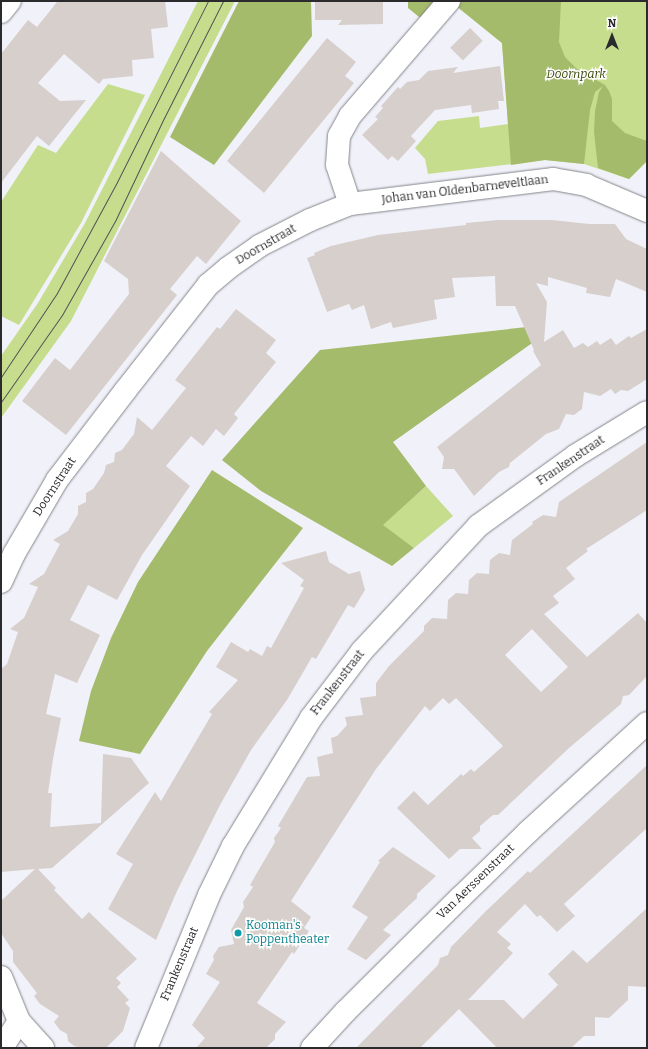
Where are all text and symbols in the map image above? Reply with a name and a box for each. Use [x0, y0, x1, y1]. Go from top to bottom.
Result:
north arrow [592, 16, 632, 56]
text: N [608, 17, 616, 30]
park label: Doornpark [546, 68, 606, 82]
street label: Johan van Oldenbarneveltlaan [381, 173, 549, 207]
street label: Doornstraat [233, 222, 299, 268]
street label: Frankenstraat [534, 433, 608, 489]
street label: Doornstraat [31, 455, 79, 519]
street label: Frankenstraat [308, 648, 368, 718]
street label: Van Aerssenstraat [434, 841, 518, 923]
place label: Kooman's Poppentheater [246, 919, 329, 947]
street label: Frankenstraat [158, 925, 202, 1003]
marker: Kooman's Poppentheater [233, 928, 243, 938]

